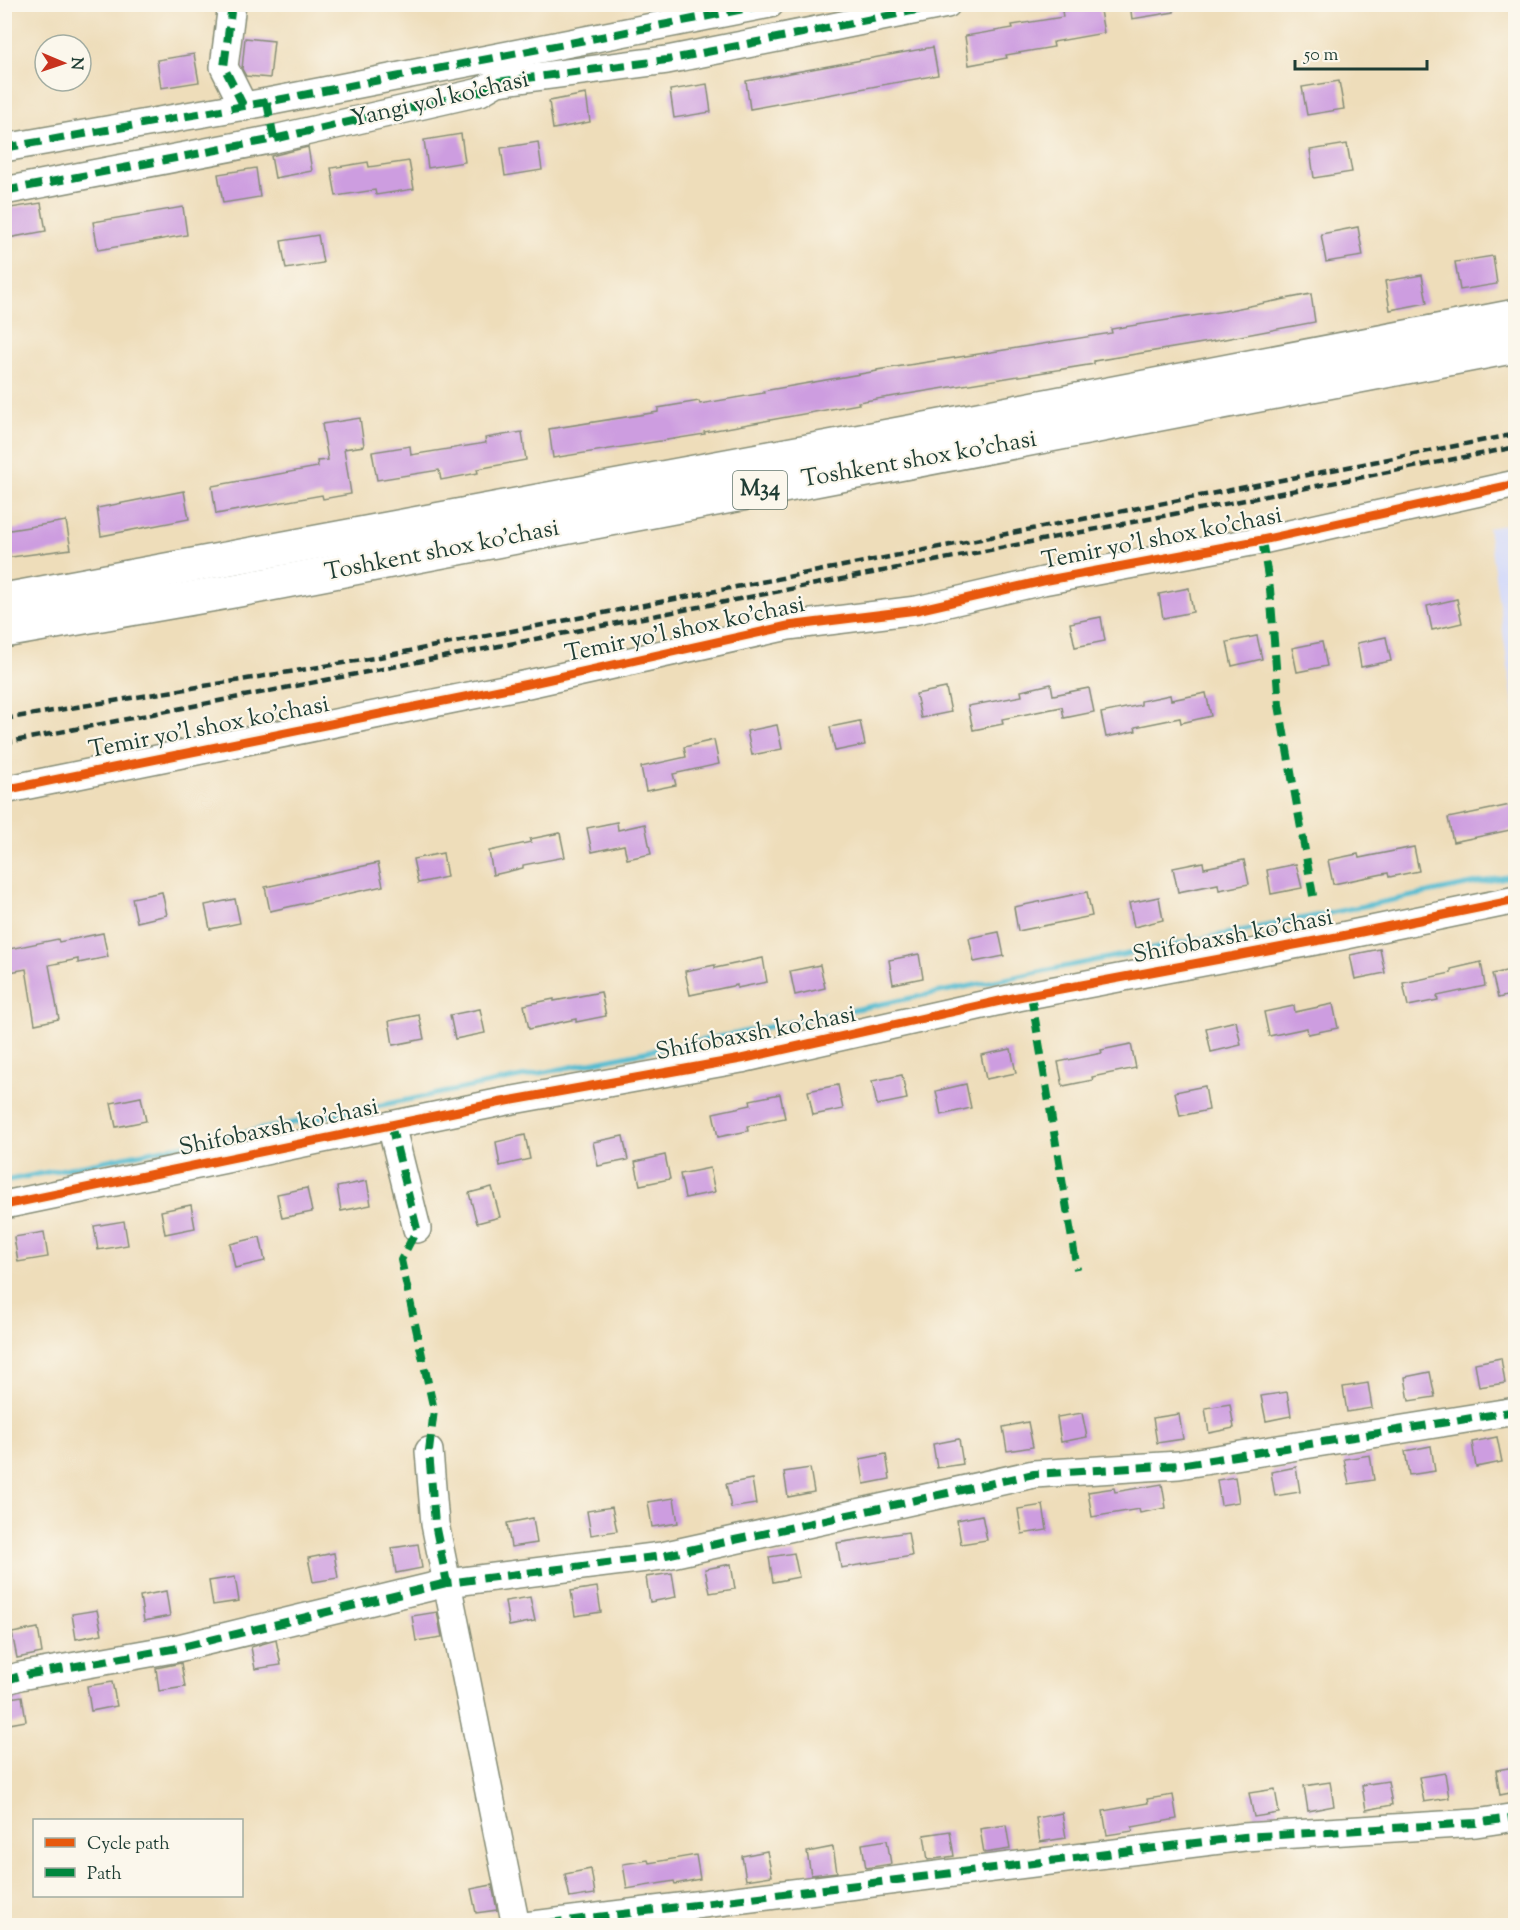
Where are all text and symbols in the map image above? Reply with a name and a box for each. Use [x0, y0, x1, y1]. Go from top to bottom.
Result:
north arrow [33, 33, 93, 93]
scale bar [1295, 33, 1427, 71]
text: 50 m [1303, 43, 1339, 69]
text: N [64, 57, 87, 70]
street label: Yangi yol ko'chasi [348, 63, 533, 137]
street label: Toshkent shox ko'chasi [799, 423, 1039, 497]
road number: M34 [733, 471, 787, 509]
street label: Temir yo'l shox ko'chasi [1039, 499, 1285, 579]
street label: Toshkent shox ko'chasi [322, 512, 562, 590]
street label: Temir yo'l shox ko'chasi [562, 588, 808, 672]
street label: Temir yo'l shox ko'chasi [86, 688, 332, 768]
street label: Shifobaxsh ko'chasi [1130, 901, 1336, 973]
street label: Shifobaxsh ko'chasi [653, 998, 859, 1070]
street label: Shifobaxsh ko'chasi [176, 1090, 382, 1166]
legend [33, 1819, 243, 1897]
text: Cycle path [87, 1832, 170, 1858]
text: Path [87, 1862, 122, 1888]

